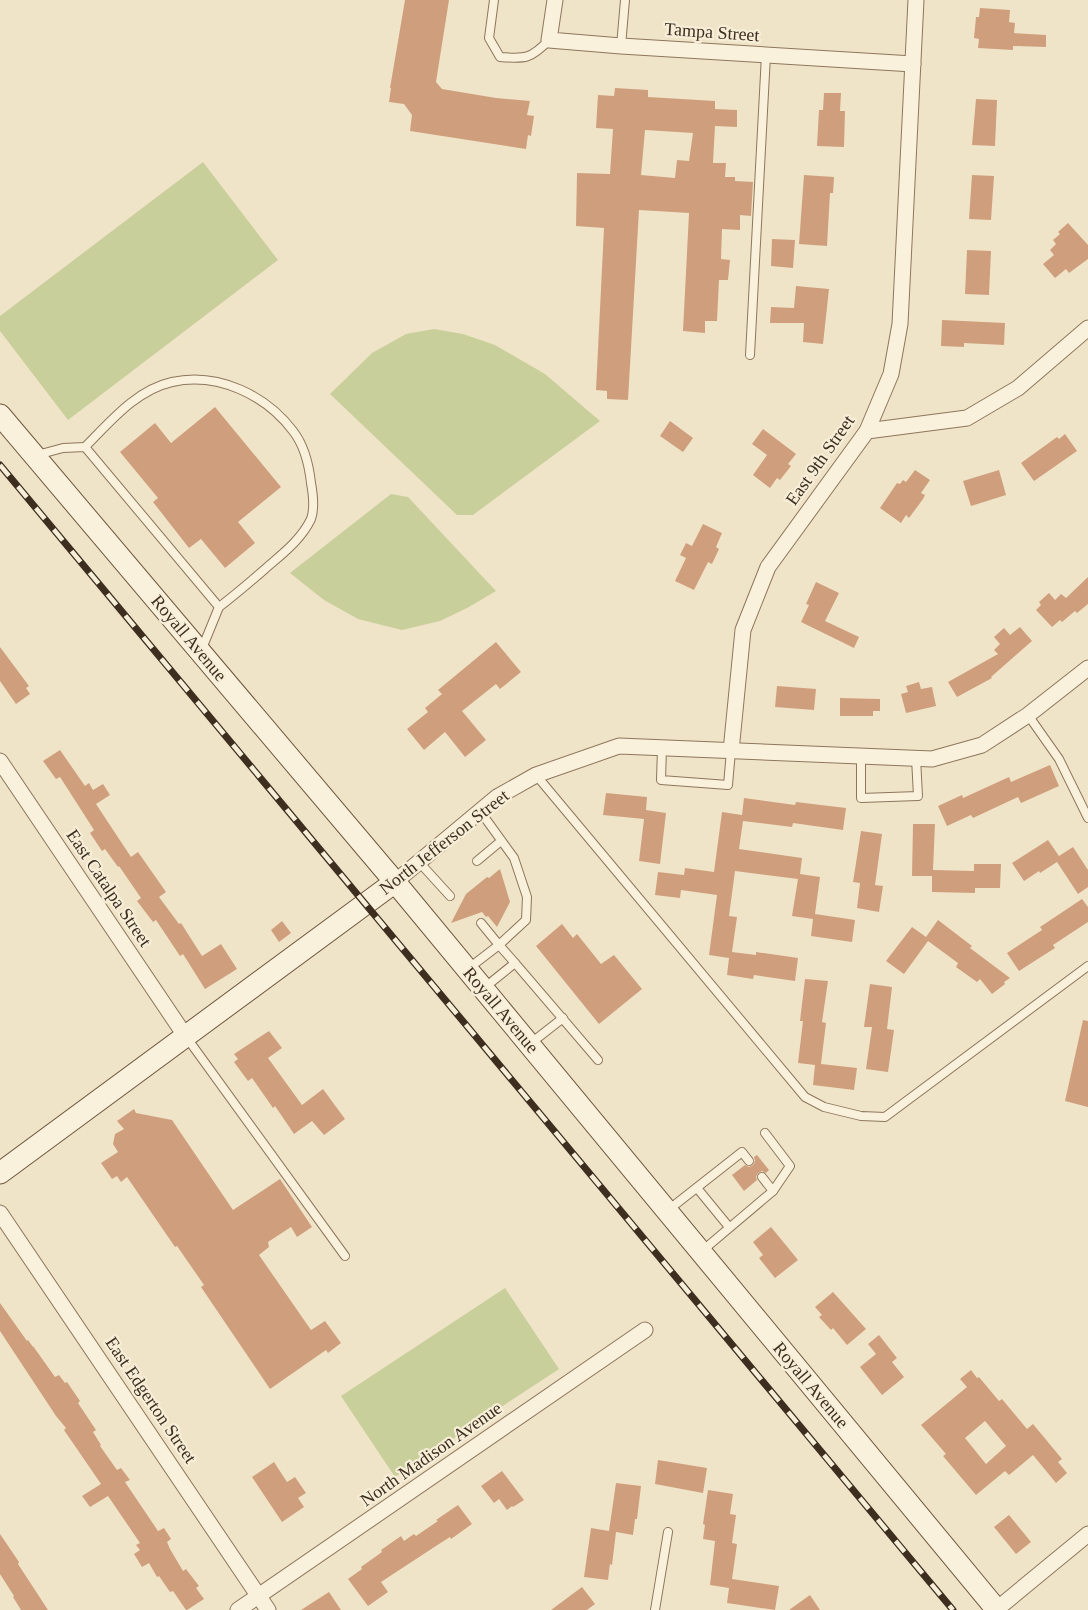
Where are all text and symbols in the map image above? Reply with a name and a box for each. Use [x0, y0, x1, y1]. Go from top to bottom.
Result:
street label: Tampa Street [664, 19, 760, 45]
street label: East 9th Street [782, 411, 858, 509]
street label: Royall Avenue [147, 591, 231, 685]
street label: North Jefferson Street [375, 785, 513, 899]
street label: East Catalpa Street [62, 826, 156, 950]
street label: Royall Avenue [459, 963, 543, 1057]
street label: East Edgerton Street [101, 1333, 201, 1467]
street label: Royall Avenue [769, 1338, 853, 1432]
street label: North Madison Avenue [357, 1398, 505, 1510]

